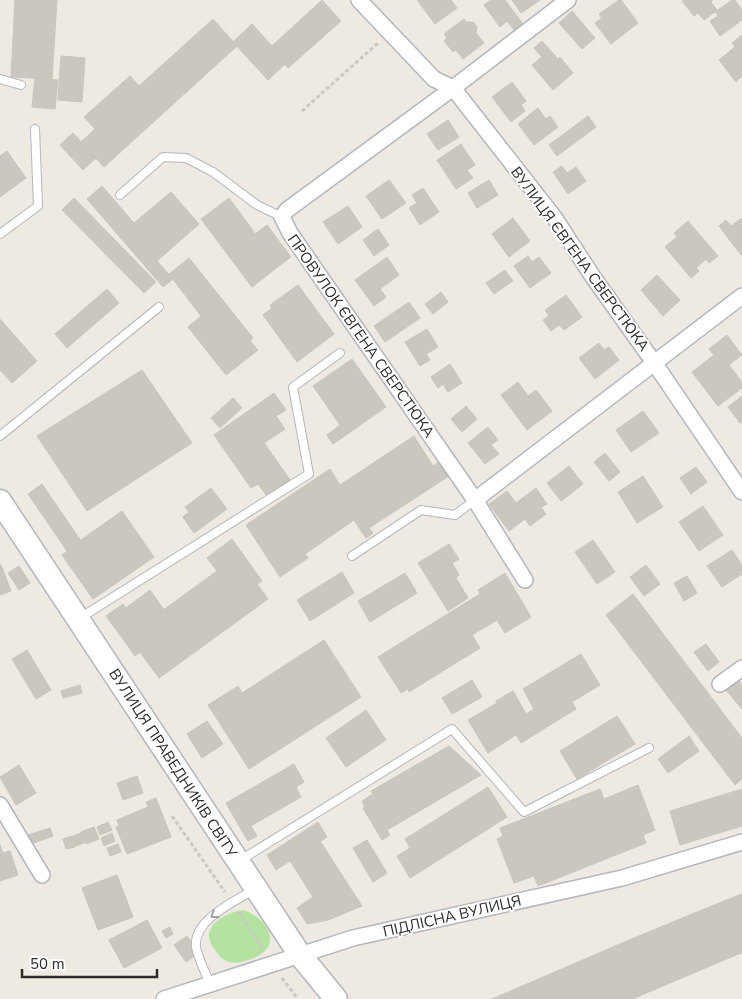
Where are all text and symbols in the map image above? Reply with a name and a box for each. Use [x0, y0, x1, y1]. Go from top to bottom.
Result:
street label: ВУЛИЦЯ ЄВГЕНА СВЕРСТЮКА [506, 163, 654, 355]
street label: ПРОВУЛОК ЄВГЕНА СВЕРСТЮКА [283, 230, 439, 442]
street label: ВУЛИЦЯ ПРАВЕДНИКІВ СВІТУ [104, 665, 242, 862]
street label: ПІДЛІСНА ВУЛИЦЯ [381, 890, 523, 942]
one-way arrow [210, 908, 219, 918]
scale bar [22, 946, 158, 978]
text: 50 m [30, 954, 65, 974]

